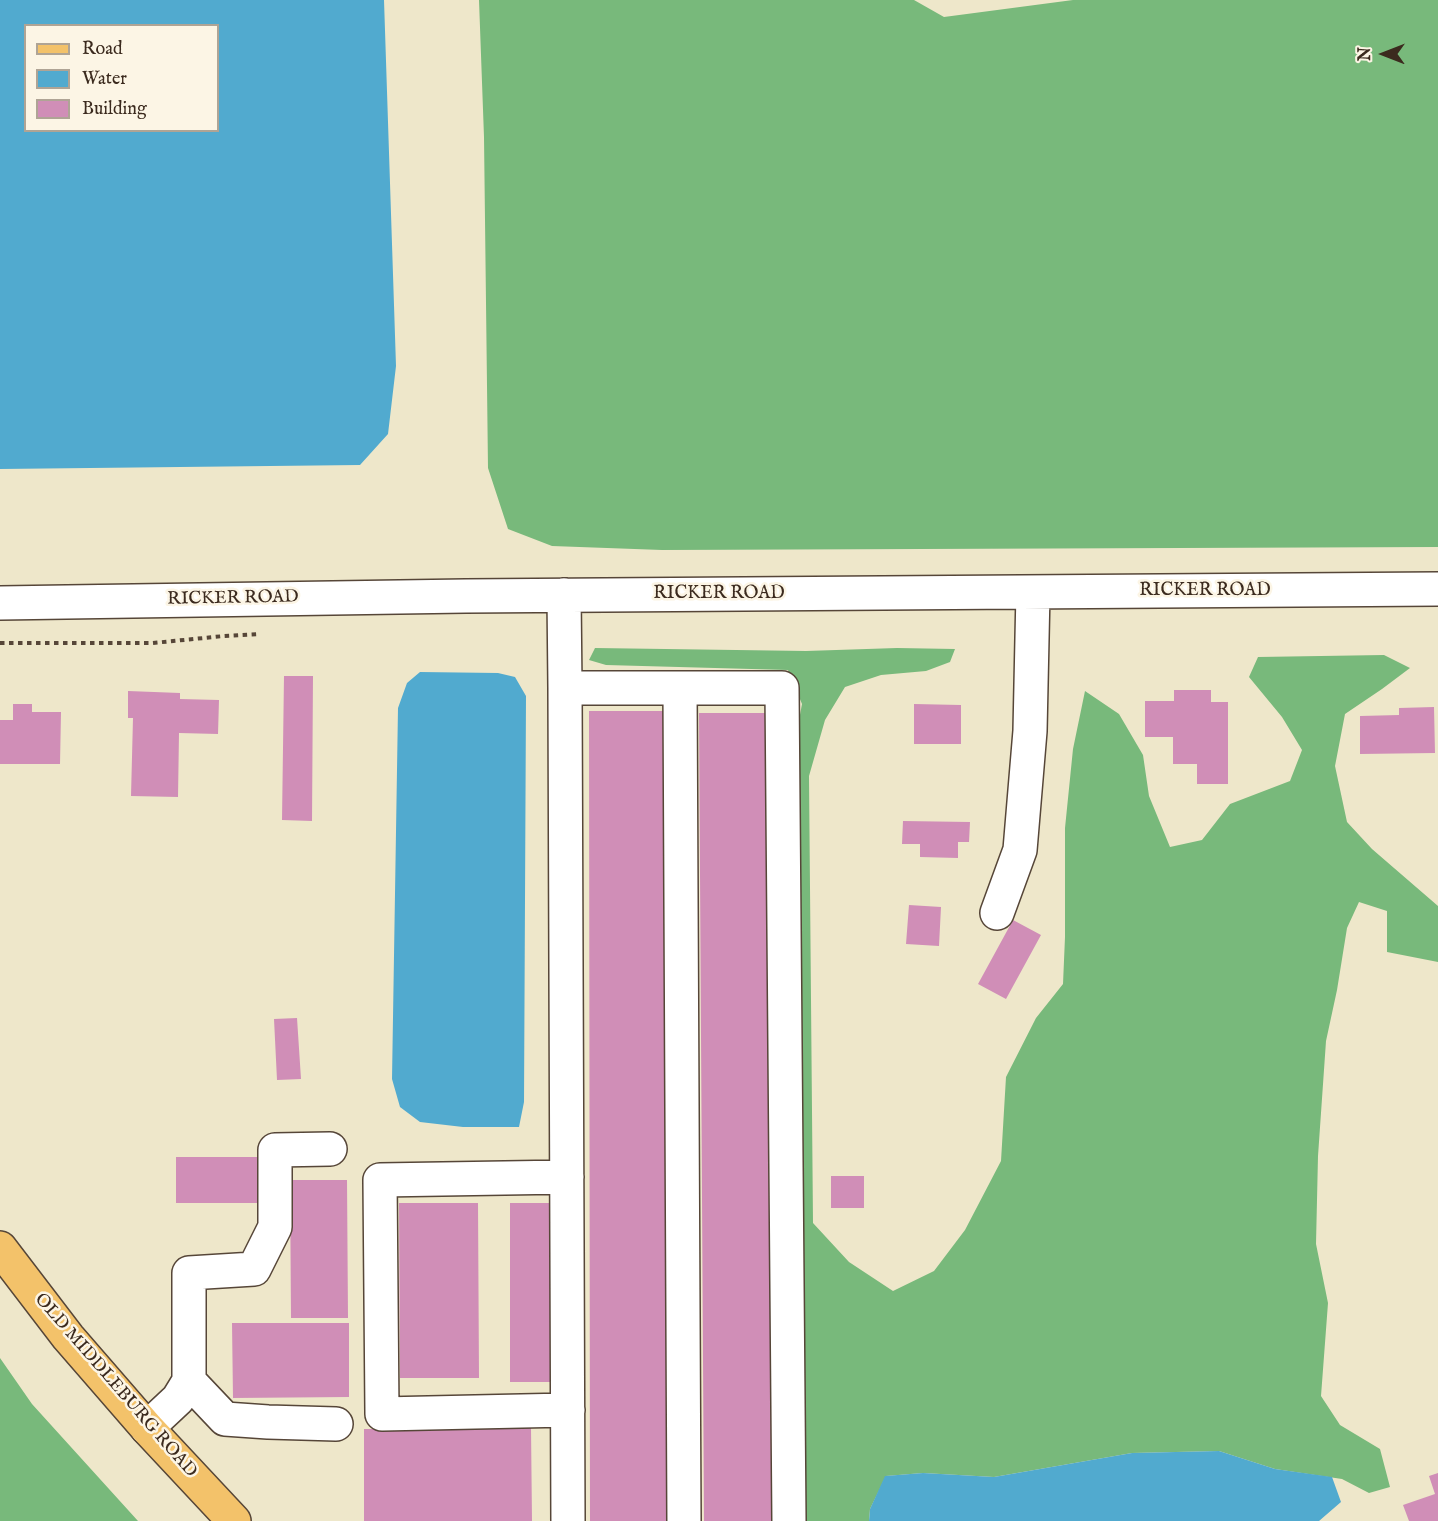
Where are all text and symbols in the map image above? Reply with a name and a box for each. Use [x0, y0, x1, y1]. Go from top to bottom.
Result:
legend [24, 24, 219, 132]
north arrow [1354, 24, 1414, 84]
text: Road [82, 38, 123, 61]
text: N [1356, 47, 1376, 61]
text: Water [82, 68, 127, 91]
text: Building [82, 98, 147, 121]
street label: RICKER ROAD [1139, 580, 1271, 602]
street label: RICKER ROAD [653, 583, 785, 605]
street label: RICKER ROAD [167, 587, 299, 611]
street label: OLD MIDDLEBURG ROAD [29, 1289, 201, 1483]

